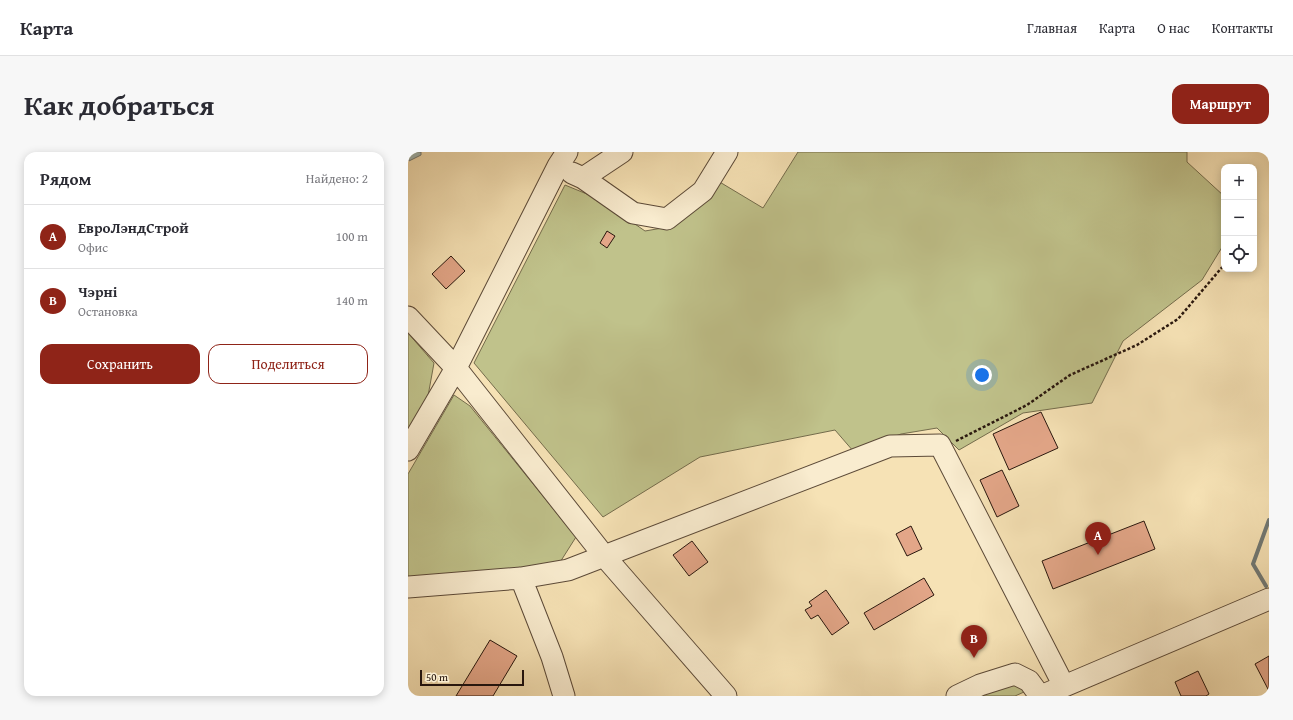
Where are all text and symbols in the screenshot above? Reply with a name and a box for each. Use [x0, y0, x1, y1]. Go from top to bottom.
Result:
text: Карта [20, 14, 73, 42]
text: Главная [1027, 18, 1077, 38]
text: Карта [1099, 18, 1135, 38]
text: О нас [1157, 18, 1190, 38]
text: Контакты [1212, 18, 1273, 38]
text: Как добраться [24, 84, 214, 125]
button: Маршрут [1172, 84, 1269, 124]
map controls [1221, 164, 1257, 272]
button: + [1221, 164, 1257, 200]
text: Рядом [40, 166, 91, 191]
text: Найдено: 2 [306, 169, 368, 188]
button: − [1221, 200, 1257, 236]
text: ЕвроЛэндСтрой [78, 217, 189, 238]
text: A [49, 227, 57, 246]
text: 100 m [336, 227, 368, 246]
button: locate [1221, 236, 1257, 272]
text: Офис [78, 238, 108, 257]
text: Чэрні [78, 281, 117, 302]
text: B [49, 291, 57, 310]
text: 140 m [336, 291, 368, 310]
text: Остановка [78, 302, 138, 321]
button: Сохранить [40, 344, 200, 384]
button: Поделиться [208, 344, 368, 384]
your location [972, 365, 992, 385]
pin: A [1085, 522, 1111, 555]
pin: B [961, 625, 987, 658]
scale bar [420, 668, 524, 687]
text: 50 m [426, 669, 448, 685]

